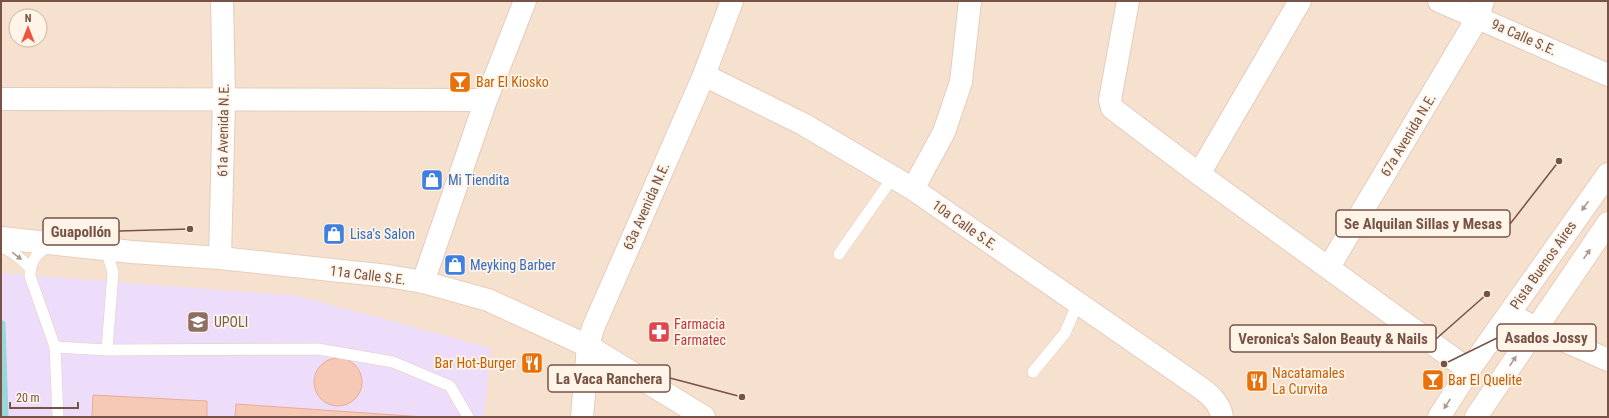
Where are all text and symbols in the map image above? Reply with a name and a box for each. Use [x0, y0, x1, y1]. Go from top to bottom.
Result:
north arrow [8, 8, 48, 48]
text: N [25, 12, 32, 25]
street label: 9a Calle S.E. [1489, 16, 1559, 58]
bar icon: Bar El Kiosko [447, 69, 473, 95]
place label: Bar El Kiosko [476, 74, 549, 90]
street label: 61a Avenida N.E. [214, 83, 232, 177]
street label: 67a Avenida N.E. [1377, 91, 1439, 179]
street label: 63a Avenida N.E. [620, 160, 672, 252]
shop icon: Mi Tiendita [419, 167, 445, 193]
place label: Mi Tiendita [448, 172, 510, 188]
street label: 10a Calle S.E. [929, 197, 1001, 253]
one-way arrow [1581, 200, 1590, 211]
callout: Se Alquilan Sillas y Mesas [1336, 210, 1510, 237]
text: Se Alquilan Sillas y Mesas [1344, 215, 1502, 233]
callout: Guapollón [43, 218, 119, 245]
street label: Pista Buenos Aires [1507, 218, 1579, 312]
shop icon: Lisa's Salon [321, 221, 347, 247]
text: Guapollón [51, 223, 111, 241]
place label: Lisa's Salon [350, 226, 415, 242]
one-way arrow [1583, 249, 1591, 259]
one-way arrow [11, 252, 22, 260]
shop icon: Meyking Barber [442, 252, 468, 278]
place label: Meyking Barber [470, 257, 556, 273]
street label: 11a Calle S.E. [329, 262, 407, 288]
school or university icon: UPOLI [185, 309, 211, 335]
place label: UPOLI [214, 314, 248, 330]
place label: Farmacia Farmatec [674, 316, 726, 348]
pharmacy icon: Farmacia Farmatec [646, 319, 672, 345]
callout: Asados Jossy [1497, 324, 1596, 351]
callout: Veronica's Salon Beauty & Nails [1230, 325, 1436, 352]
text: Asados Jossy [1504, 329, 1588, 347]
text: Veronica's Salon Beauty & Nails [1238, 330, 1428, 348]
restaurant icon: Bar Hot-Burger [519, 350, 545, 376]
place label: Bar Hot-Burger [435, 355, 516, 371]
one-way arrow [1509, 356, 1517, 367]
callout: La Vaca Ranchera [548, 365, 670, 392]
place label: Nacatamales La Curvita [1272, 365, 1345, 397]
bar icon: Bar El Quelite [1420, 367, 1446, 393]
restaurant icon: Nacatamales La Curvita [1244, 368, 1270, 394]
text: La Vaca Ranchera [556, 370, 662, 388]
place label: Bar El Quelite [1448, 372, 1523, 388]
scale bar [10, 384, 78, 410]
text: 20 m [16, 391, 40, 405]
one-way arrow [1444, 398, 1451, 410]

